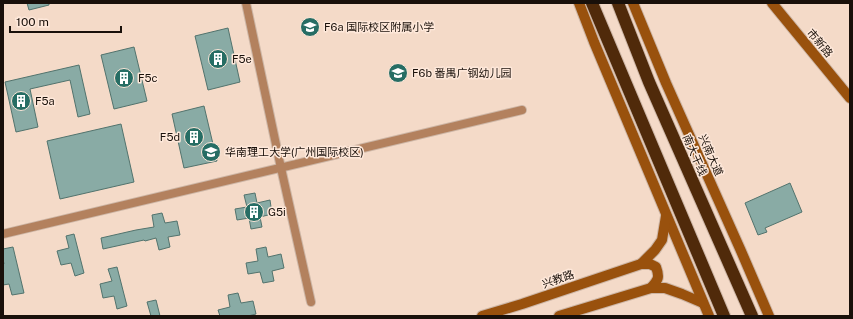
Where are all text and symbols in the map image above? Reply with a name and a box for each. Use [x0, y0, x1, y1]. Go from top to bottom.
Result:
scale bar [10, 8, 121, 34]
text: 100 m [16, 15, 49, 29]
school or university icon: F6a 国际校区附属小学 [299, 16, 321, 38]
place label: F6a 国际校区附属小学 [324, 21, 434, 33]
street label: 市新路 [805, 27, 835, 59]
building icon: F5e [207, 48, 229, 70]
place label: F5e [232, 53, 252, 65]
school or university icon: F6b 番禺广钢幼儿园 [387, 62, 409, 84]
building icon: F5c [113, 67, 135, 89]
place label: F6b 番禺广钢幼儿园 [412, 67, 512, 79]
place label: F5c [138, 72, 158, 84]
building icon: F5a [10, 90, 32, 112]
place label: F5a [35, 95, 55, 107]
building icon: F5d [183, 126, 205, 148]
place label: F5d [160, 131, 180, 143]
street label: 南大干线 [681, 132, 709, 178]
street label: 兴南大道 [697, 132, 725, 178]
school or university icon: 华南理工大学(广州国际校区) [200, 141, 222, 163]
place label: 华南理工大学(广州国际校区) [225, 146, 364, 158]
building icon: G5i [243, 201, 265, 223]
place label: G5i [268, 206, 286, 218]
street label: 兴教路 [540, 268, 576, 290]

